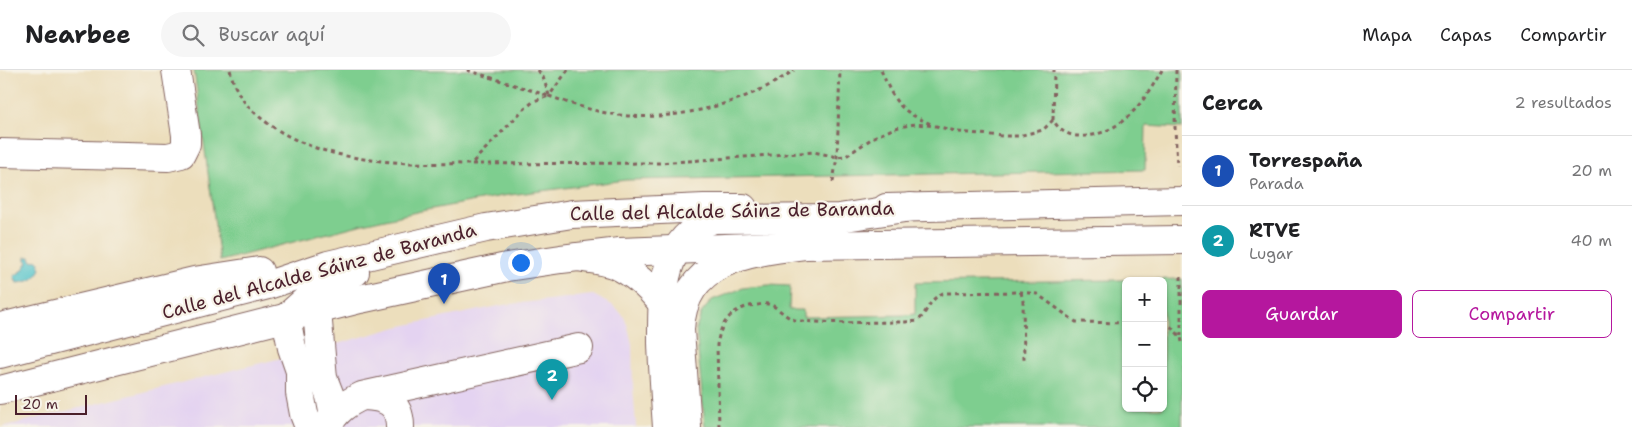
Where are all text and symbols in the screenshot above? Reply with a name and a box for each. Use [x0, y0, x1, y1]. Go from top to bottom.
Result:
search box [161, 12, 511, 57]
text: Nearbee [25, 19, 131, 51]
icon: search [179, 21, 207, 49]
text: Buscar aquí [219, 22, 325, 47]
text: Mapa [1362, 23, 1412, 47]
text: Capas [1440, 23, 1492, 47]
text: Compartir [1520, 23, 1607, 47]
text: Cerca [1202, 89, 1263, 117]
text: 2 resultados [1514, 92, 1612, 113]
text: Torrespaña [1249, 148, 1362, 173]
text: 1 [1214, 160, 1222, 181]
text: 20 m [1571, 160, 1612, 181]
text: Parada [1249, 173, 1304, 194]
street label: Calle del Alcalde Sáinz de Baranda [570, 196, 895, 226]
street label: Calle del Alcalde Sáinz de Baranda [159, 217, 479, 325]
text: RTVE [1249, 218, 1300, 243]
text: 2 [1212, 230, 1224, 251]
text: 40 m [1570, 230, 1612, 251]
text: Lugar [1249, 243, 1293, 264]
your location [508, 250, 534, 276]
pin: 1 [428, 263, 460, 304]
map controls [1122, 277, 1167, 412]
button: + [1122, 277, 1167, 322]
button: Guardar [1202, 290, 1402, 338]
button: Compartir [1412, 290, 1612, 338]
button: − [1122, 322, 1167, 367]
pin: 2 [536, 359, 568, 400]
button: locate [1122, 367, 1167, 412]
scale bar [15, 392, 88, 415]
text: 20 m [22, 395, 58, 413]

